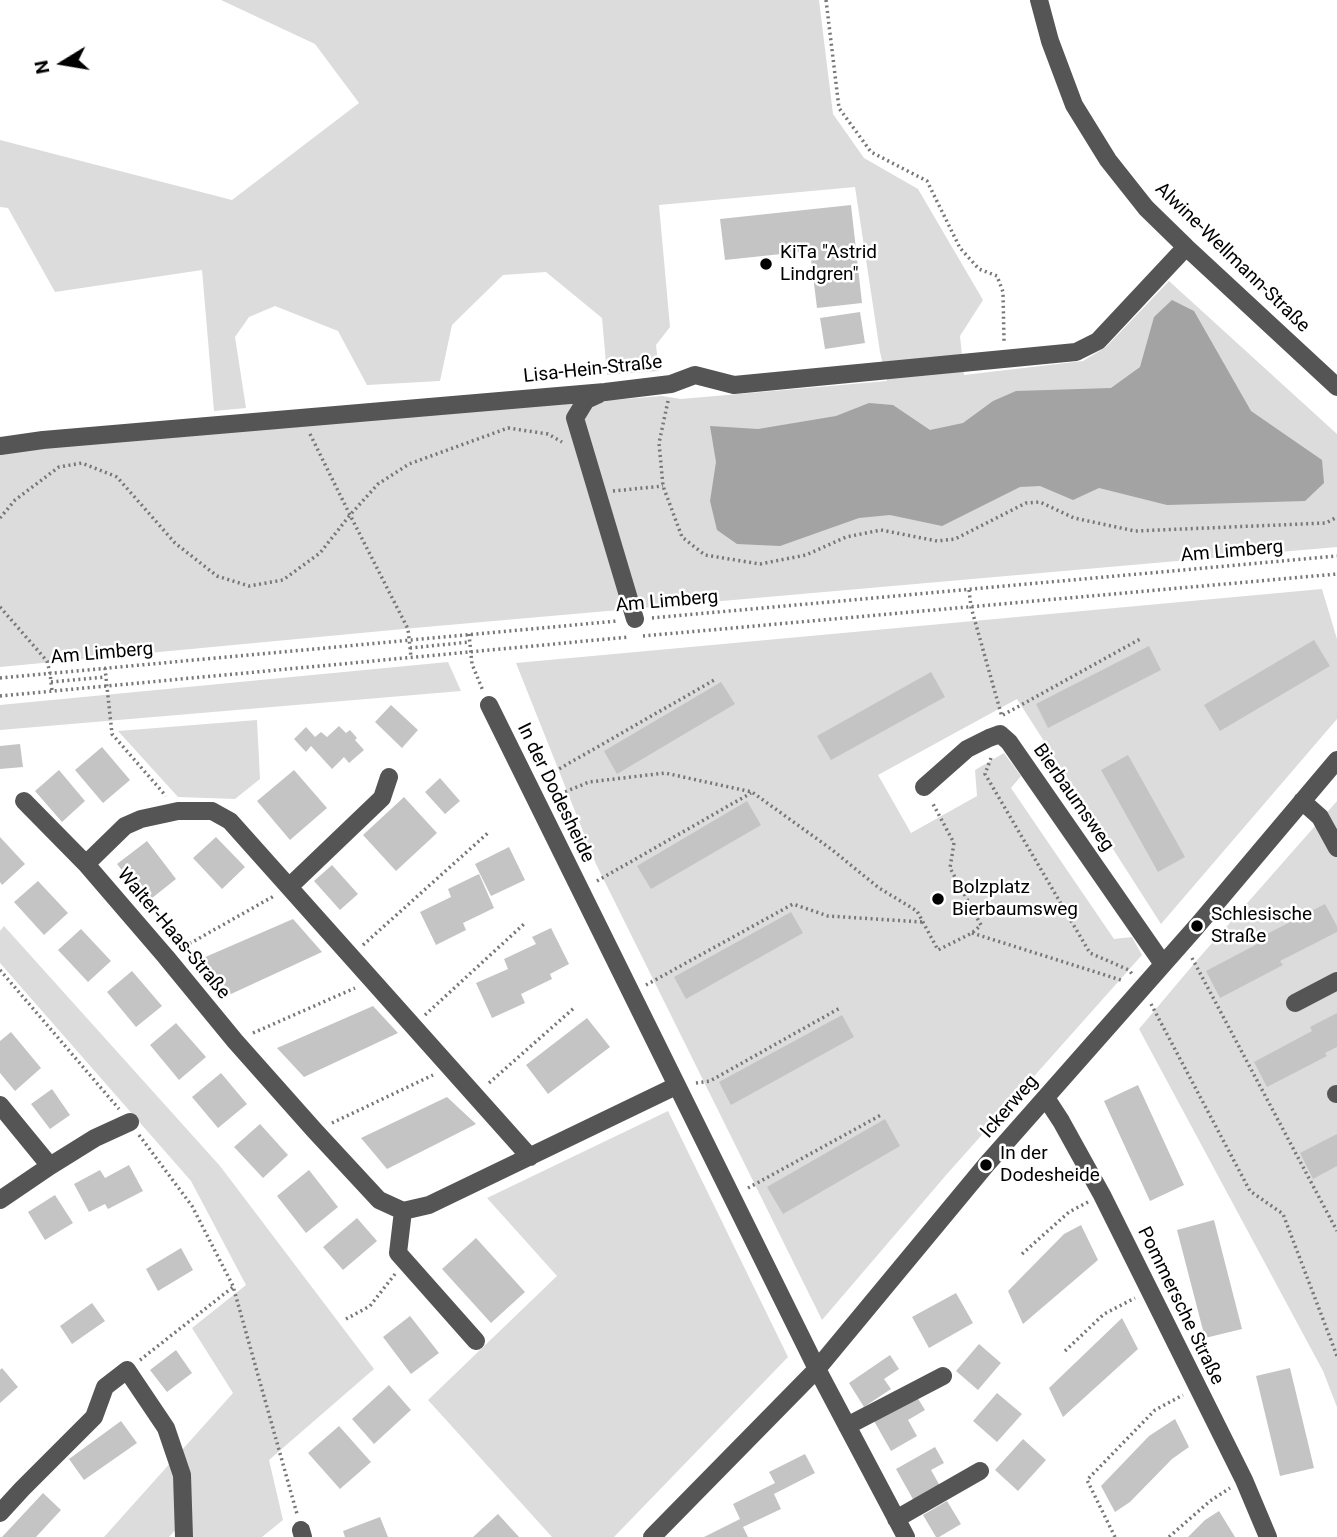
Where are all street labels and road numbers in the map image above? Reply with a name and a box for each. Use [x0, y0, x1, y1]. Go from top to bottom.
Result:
street label: Alwine-Wellmann-Straße [1150, 178, 1314, 338]
street label: Lisa-Hein-Straße [522, 351, 664, 389]
street label: Am Limberg [1180, 536, 1284, 568]
street label: Am Limberg [615, 586, 719, 618]
street label: Am Limberg [50, 638, 154, 670]
street label: In der Dodesheide [511, 720, 599, 866]
street label: Bierbaumsweg [1028, 740, 1118, 856]
street label: Walter-Haas-Straße [112, 864, 234, 1004]
street label: Ickerweg [976, 1071, 1044, 1143]
street label: Pommersche Straße [1132, 1223, 1228, 1389]

